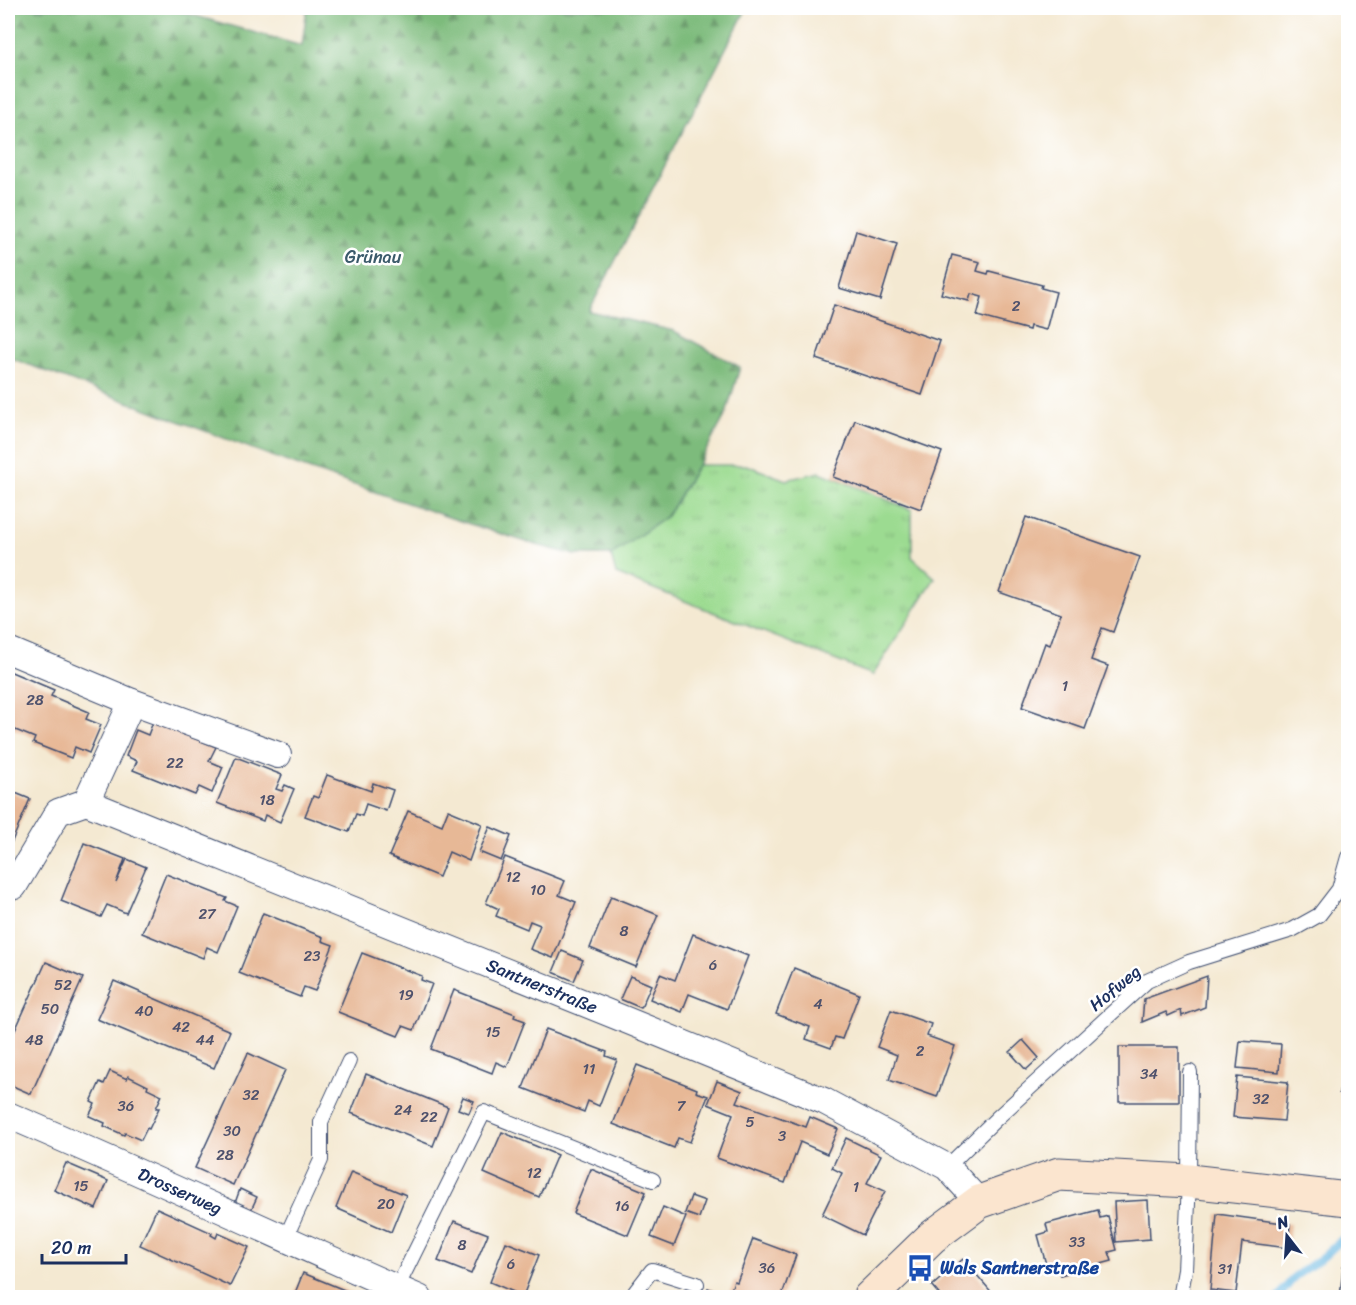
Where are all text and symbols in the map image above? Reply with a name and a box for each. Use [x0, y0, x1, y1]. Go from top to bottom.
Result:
park label: Grünau [345, 241, 402, 273]
house number: 2 [1012, 293, 1021, 319]
house number: 1 [1062, 673, 1068, 699]
house number: 28 [26, 687, 44, 713]
house number: 22 [166, 750, 184, 776]
house number: 18 [259, 787, 275, 813]
house number: 12 [505, 864, 521, 890]
house number: 10 [530, 877, 546, 903]
house number: 27 [198, 901, 217, 927]
house number: 8 [619, 918, 629, 944]
house number: 23 [304, 943, 320, 969]
street label: Santnerstraße [481, 949, 603, 1023]
house number: 6 [709, 952, 717, 978]
street label: Hofweg [1081, 956, 1149, 1020]
house number: 52 [54, 972, 72, 998]
house number: 19 [398, 982, 414, 1008]
house number: 4 [813, 991, 823, 1017]
house number: 50 [41, 996, 59, 1022]
house number: 40 [135, 998, 153, 1024]
house number: 42 [172, 1014, 190, 1040]
house number: 15 [485, 1019, 501, 1045]
house number: 48 [25, 1027, 43, 1053]
house number: 44 [196, 1027, 214, 1053]
house number: 2 [916, 1038, 925, 1064]
house number: 11 [583, 1056, 595, 1082]
house number: 34 [1140, 1061, 1158, 1087]
house number: 32 [243, 1082, 260, 1108]
house number: 32 [1253, 1086, 1270, 1112]
house number: 36 [118, 1093, 134, 1119]
house number: 7 [677, 1093, 687, 1119]
house number: 24 [394, 1097, 412, 1123]
house number: 22 [420, 1104, 438, 1130]
house number: 5 [745, 1109, 755, 1135]
house number: 30 [223, 1118, 241, 1144]
house number: 3 [778, 1123, 786, 1149]
house number: 28 [216, 1142, 234, 1168]
street label: Drosserweg [132, 1158, 228, 1224]
house number: 12 [526, 1160, 542, 1186]
house number: 15 [73, 1173, 89, 1199]
house number: 1 [853, 1174, 859, 1200]
house number: 20 [377, 1191, 395, 1217]
house number: 16 [615, 1193, 629, 1219]
north arrow [1257, 1206, 1317, 1266]
text: N [1272, 1206, 1293, 1238]
scale bar [42, 1227, 126, 1265]
house number: 33 [1069, 1229, 1085, 1255]
text: 20 m [51, 1232, 91, 1264]
house number: 8 [457, 1232, 467, 1258]
house number: 6 [507, 1251, 515, 1277]
place label: Wals Santnerstraße [940, 1252, 1100, 1284]
bus stop icon: Wals Santnerstraße [905, 1253, 935, 1283]
house number: 36 [759, 1255, 775, 1281]
house number: 31 [1218, 1256, 1232, 1282]

